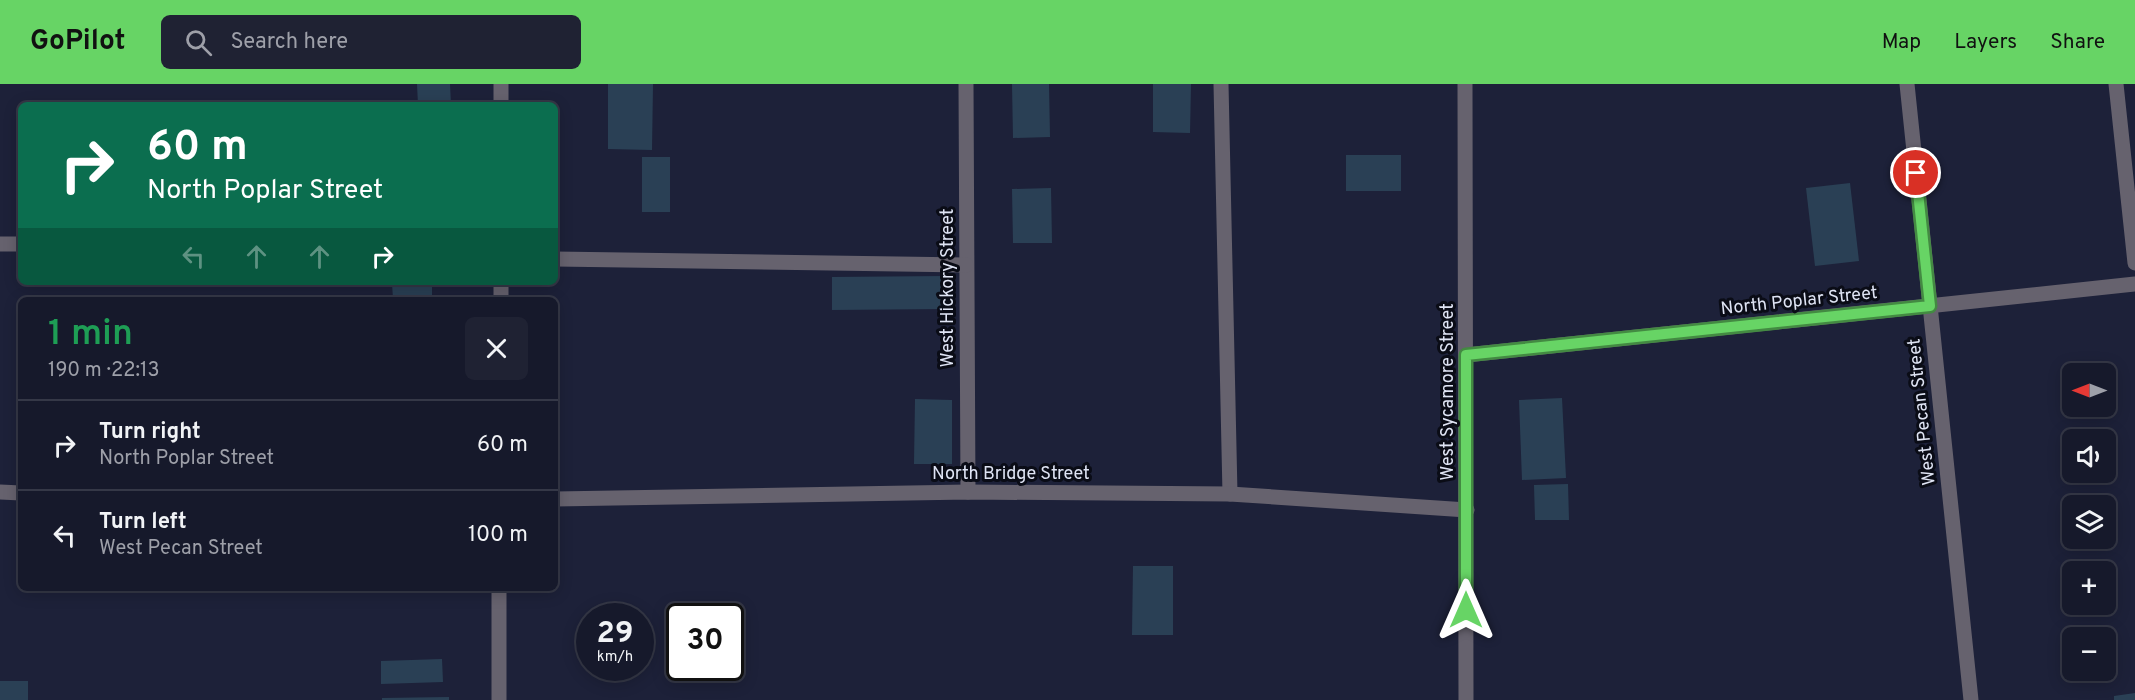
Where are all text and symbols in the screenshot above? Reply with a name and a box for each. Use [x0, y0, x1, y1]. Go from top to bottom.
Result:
search box [161, 15, 581, 69]
text: GoPilot [30, 24, 125, 60]
icon: search [182, 26, 215, 59]
text: Search here [230, 29, 348, 56]
text: Map [1882, 29, 1921, 56]
text: Layers [1954, 29, 2017, 56]
text: Share [2050, 29, 2105, 56]
text: 60 m [147, 122, 248, 175]
icon: right [48, 126, 126, 204]
pin [1890, 147, 1941, 198]
icon: arrive [1899, 156, 1932, 189]
text: North Poplar Street [147, 174, 383, 208]
street label: West Hickory Street [937, 208, 960, 368]
icon: left [177, 240, 210, 273]
icon: ahead [240, 240, 273, 273]
icon: ahead [303, 240, 336, 273]
icon: right [366, 240, 399, 273]
street label: North Poplar Street [1720, 282, 1879, 321]
street label: West Sycamore Street [1437, 303, 1460, 481]
text: 1 min [48, 312, 133, 358]
button: close [465, 317, 528, 380]
street label: West Pecan Street [1903, 337, 1942, 486]
text: 190 m · 22:13 [48, 358, 160, 384]
north arrow [2062, 363, 2116, 417]
map controls [2062, 363, 2116, 681]
text: Turn right [99, 419, 201, 446]
icon: right [48, 429, 81, 462]
button: sound [2062, 429, 2116, 483]
text: 60 m [477, 432, 528, 459]
text: North Poplar Street [99, 446, 274, 472]
street label: North Bridge Street [932, 463, 1090, 486]
button: layers [2062, 495, 2116, 549]
text: Turn left [99, 509, 187, 536]
icon: left [48, 519, 81, 552]
text: 100 m [468, 522, 528, 549]
text: West Pecan Street [99, 536, 263, 562]
button: + [2062, 561, 2116, 615]
position arrow [1434, 578, 1498, 642]
speed limit sign: 30 [666, 603, 744, 681]
text: 29 [597, 616, 633, 653]
button: − [2062, 627, 2116, 681]
text: km/h [597, 648, 633, 667]

